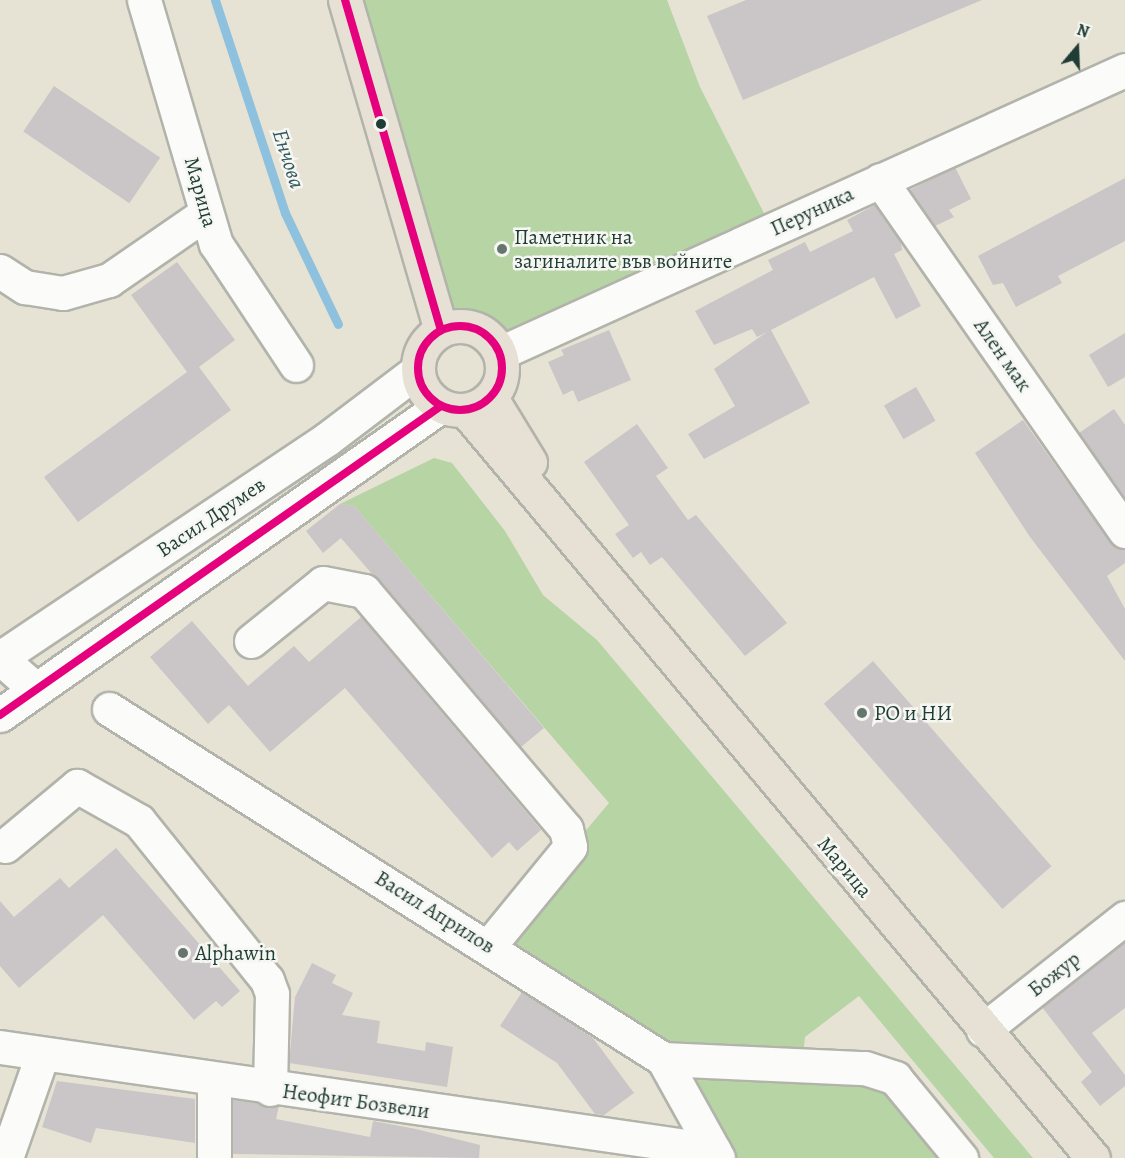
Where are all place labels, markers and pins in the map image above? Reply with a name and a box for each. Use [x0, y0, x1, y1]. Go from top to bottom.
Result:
unlabelled marker [375, 118, 387, 130]
place label: Паметник на загиналите във войните [514, 224, 732, 274]
marker: Паметник на загиналите във войните [495, 242, 509, 256]
place label: РО и НИ [874, 700, 952, 726]
marker: РО и НИ [855, 706, 869, 720]
place label: Alphawin [195, 940, 276, 966]
marker: Alphawin [176, 946, 190, 960]

